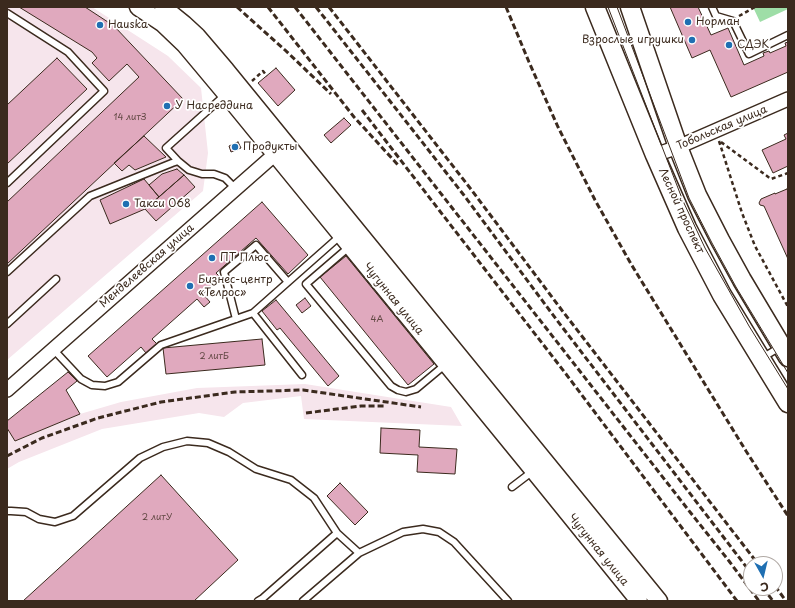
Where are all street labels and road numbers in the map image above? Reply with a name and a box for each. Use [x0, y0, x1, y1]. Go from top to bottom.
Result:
street label: Тобольская улица [675, 103, 769, 153]
street label: Лесной проспект [655, 166, 707, 256]
street label: Менделеевская улица [97, 221, 197, 311]
street label: Чугунная улица [360, 260, 426, 338]
street label: Чугунная улица [565, 511, 631, 589]

